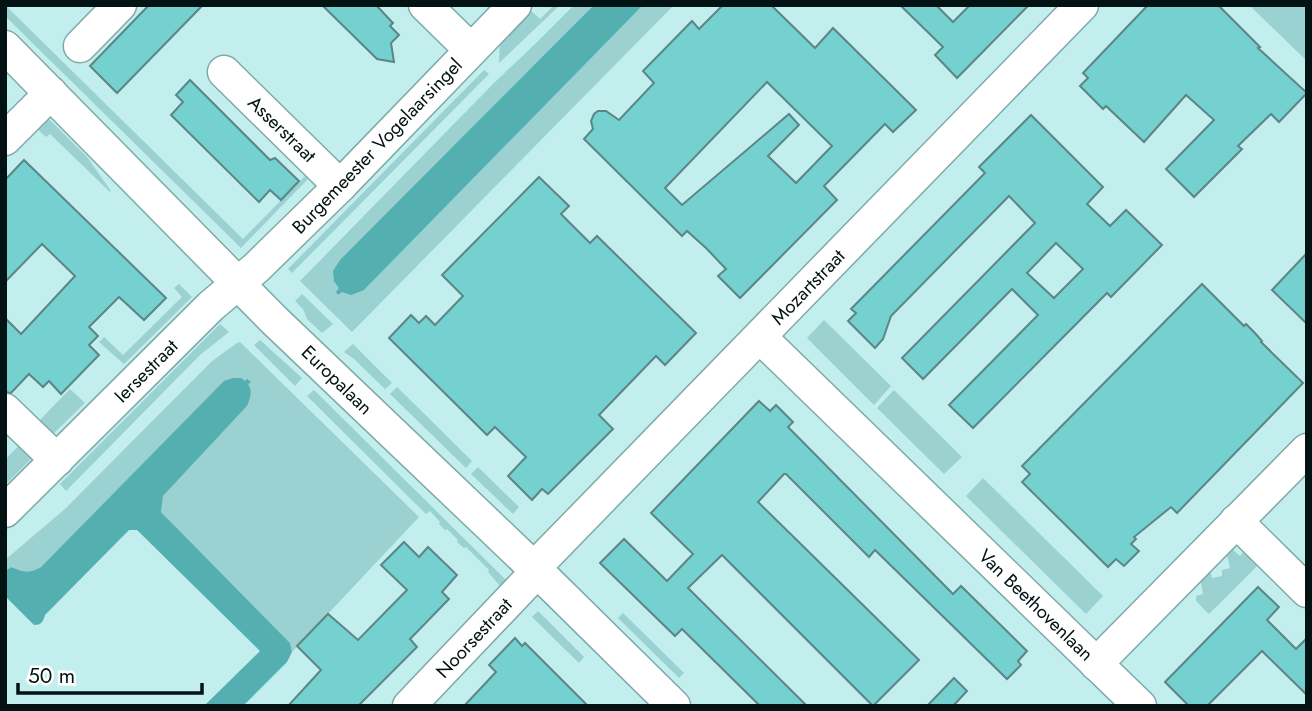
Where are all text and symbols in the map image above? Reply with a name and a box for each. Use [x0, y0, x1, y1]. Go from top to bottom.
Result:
street label: Burgemeester Vogelaarsingel [286, 52, 468, 240]
street label: Asserstraat [242, 90, 323, 169]
street label: Mozartstraat [765, 243, 851, 331]
street label: Iersestraat [108, 333, 184, 409]
street label: Europalaan [295, 339, 379, 421]
street label: Van Beethovenlaan [972, 543, 1100, 667]
street label: Noorsestraat [430, 592, 519, 684]
scale bar [18, 652, 201, 696]
text: 50 m [28, 661, 75, 691]

